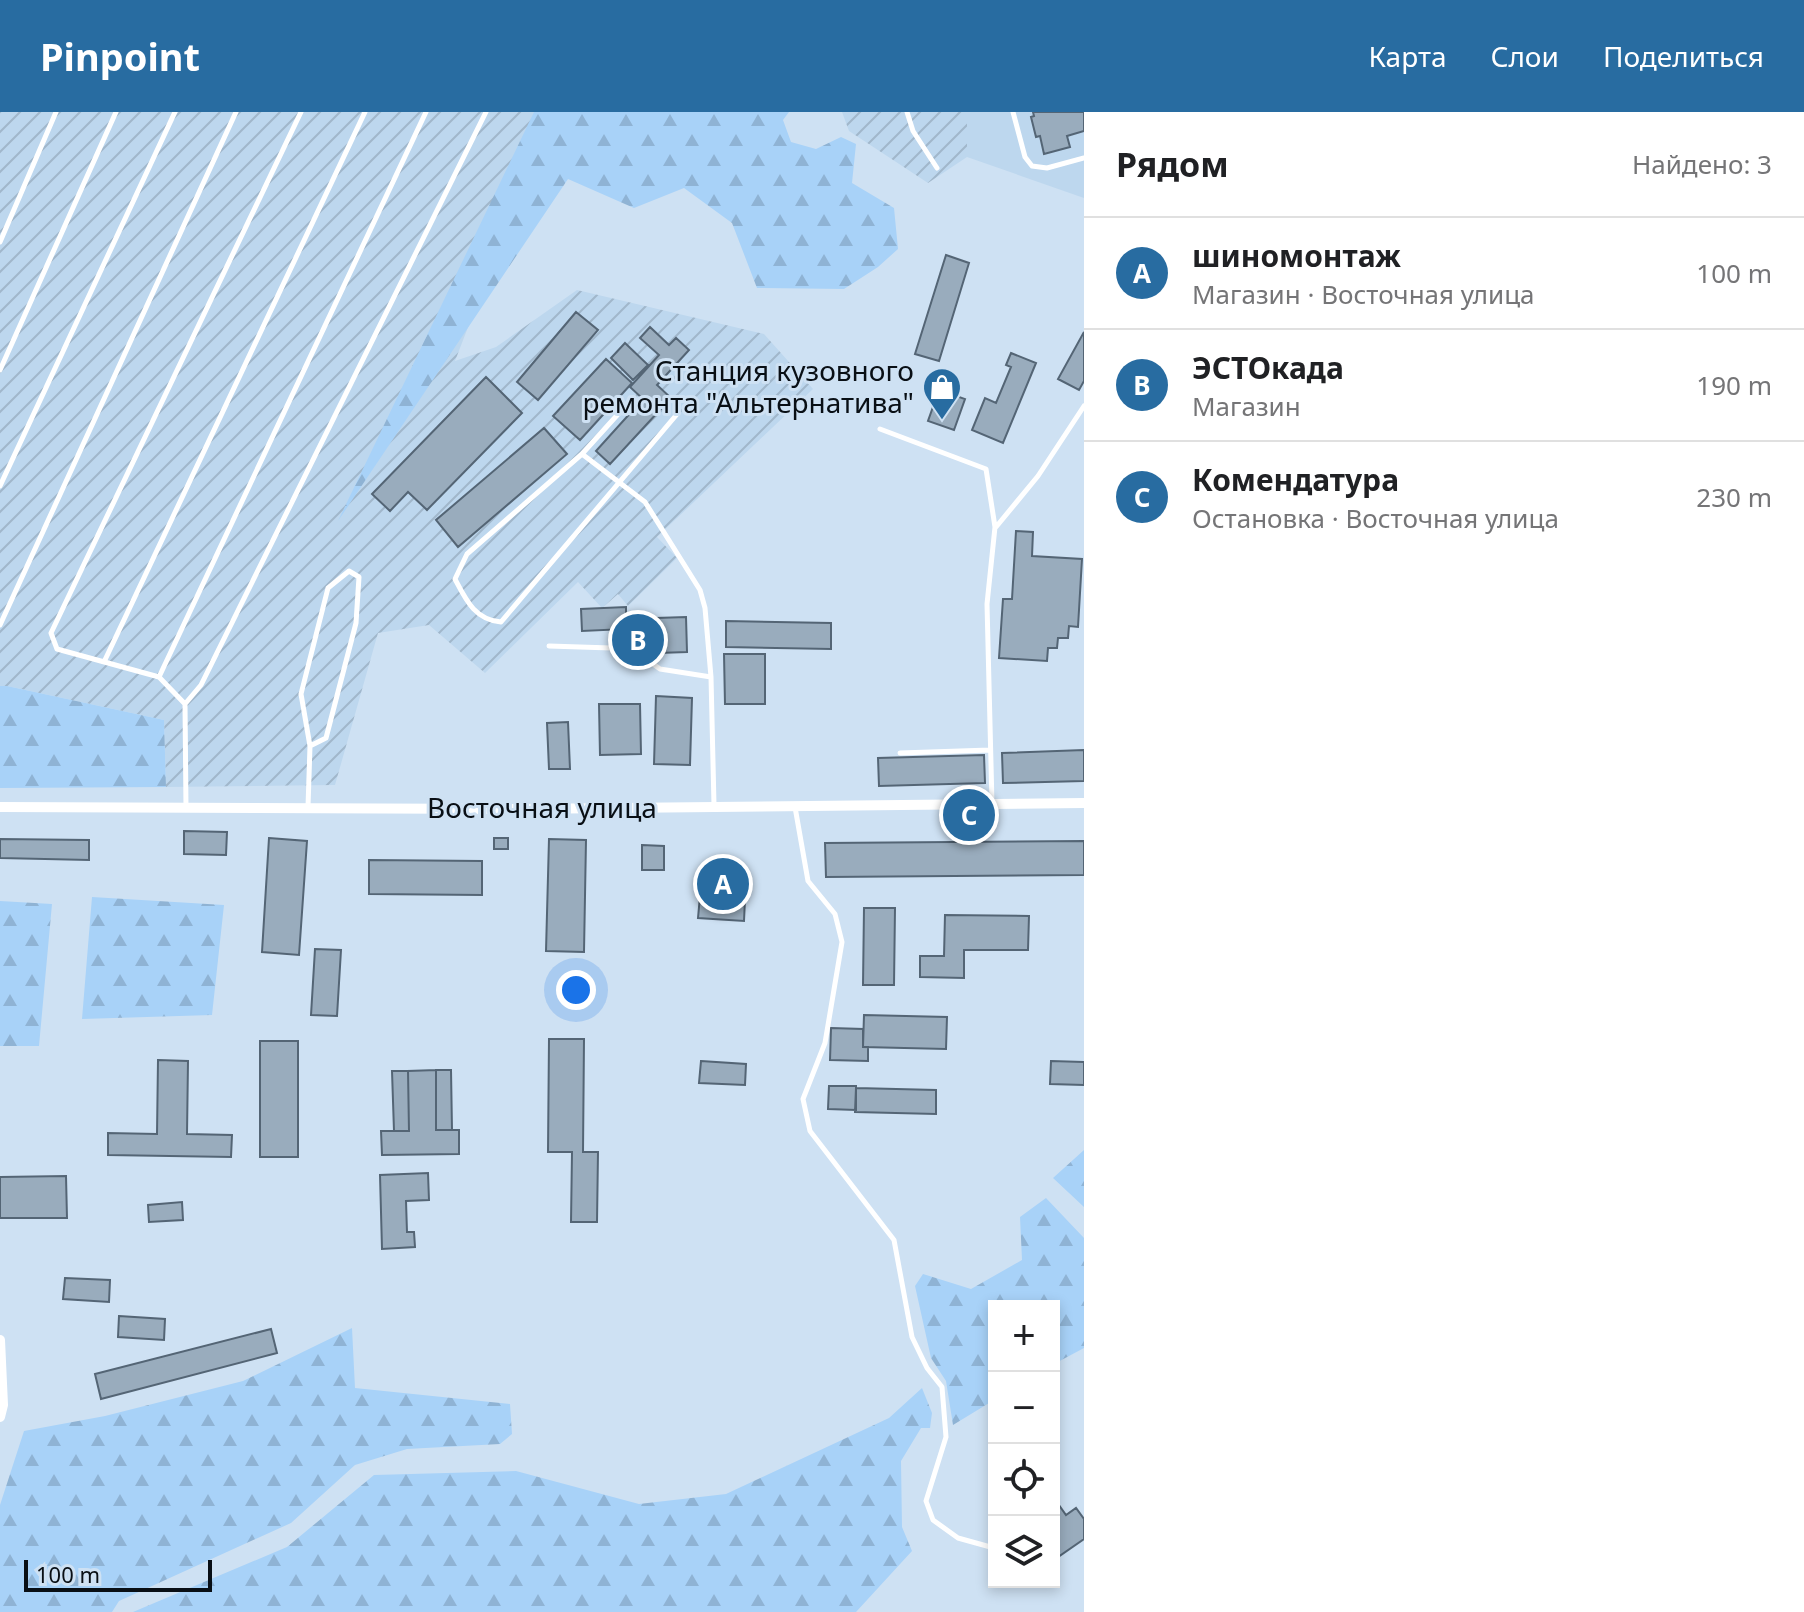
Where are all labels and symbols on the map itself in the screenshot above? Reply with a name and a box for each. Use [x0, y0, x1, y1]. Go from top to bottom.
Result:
place label: Станция кузовного ремонта "Альтернатива" [582, 351, 914, 421]
shop icon: Станция кузовного ремонта "Альтернатива" [921, 366, 963, 421]
pin: B [612, 610, 664, 670]
pin: C [943, 785, 995, 845]
street label: Восточная улица [427, 788, 657, 826]
pin: A [697, 854, 749, 914]
your location [556, 970, 596, 1010]
scale bar [24, 1556, 212, 1592]

